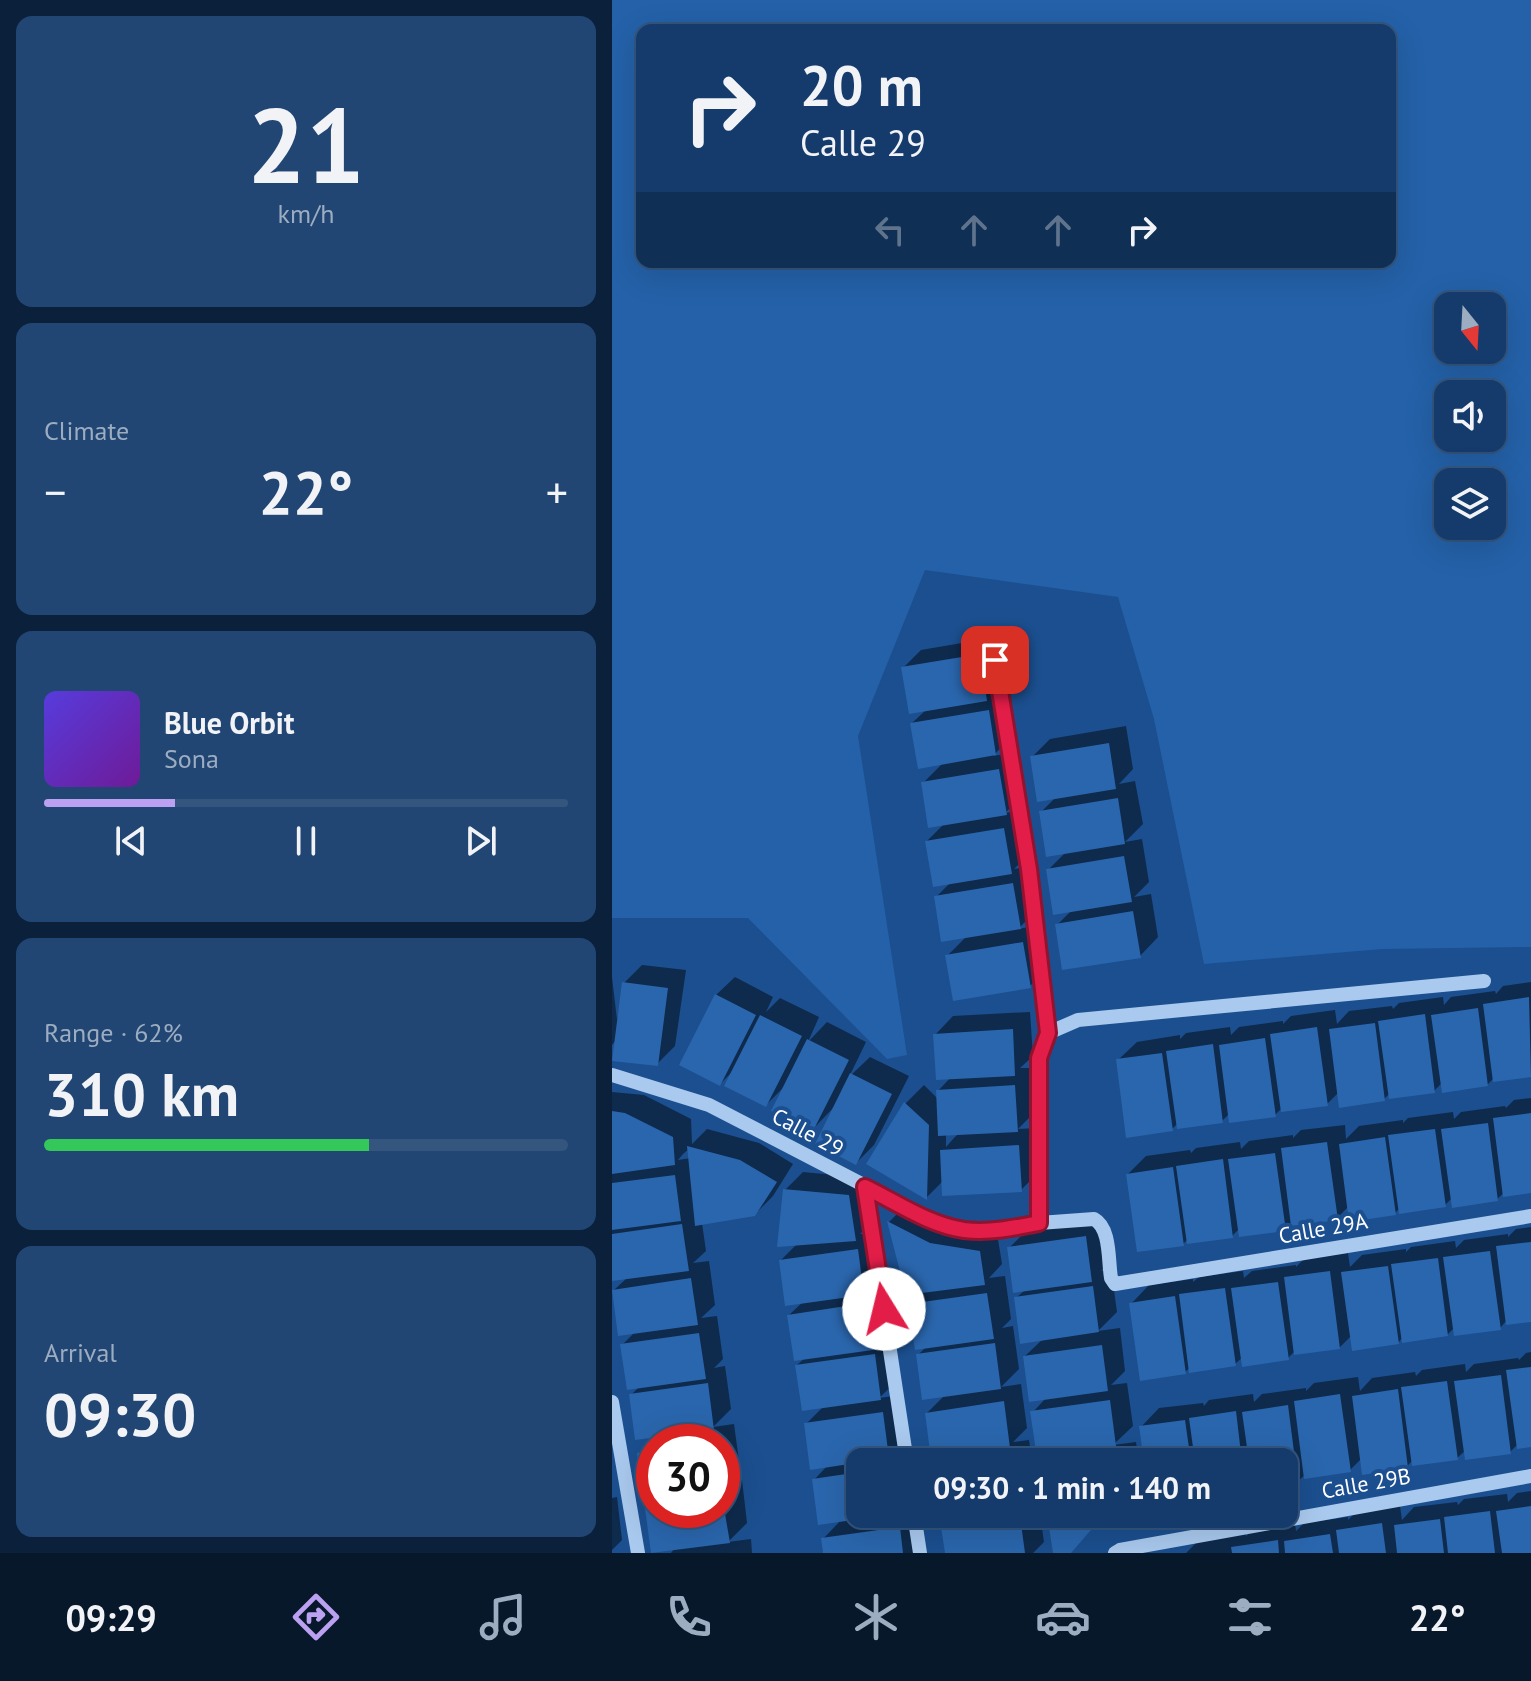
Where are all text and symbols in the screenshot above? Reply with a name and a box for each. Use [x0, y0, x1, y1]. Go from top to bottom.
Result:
text: 20 m [800, 49, 923, 121]
icon: right [668, 56, 772, 160]
text: 21 [247, 77, 365, 212]
text: Calle 29 [800, 119, 926, 166]
text: km/h [278, 197, 335, 230]
icon: left [868, 208, 912, 252]
icon: ahead [952, 208, 996, 252]
icon: ahead [1036, 208, 1080, 252]
icon: right [1120, 208, 1164, 252]
north arrow [1434, 292, 1506, 364]
map controls [1434, 292, 1506, 540]
button: sound [1434, 380, 1506, 452]
text: Climate [44, 414, 129, 447]
text: 22° [259, 453, 353, 531]
text: − [44, 463, 66, 520]
text: + [546, 463, 568, 520]
button: layers [1434, 468, 1506, 540]
pin [961, 626, 1029, 694]
icon: arrive [973, 638, 1017, 682]
text: Blue Orbit [164, 703, 294, 742]
text: Sona [164, 742, 219, 775]
icon: previous [109, 819, 153, 863]
icon: pause [284, 819, 328, 863]
icon: next [459, 819, 503, 863]
text: Range · 62% [44, 1016, 183, 1049]
text: 310 km [44, 1055, 239, 1133]
street label: Calle 29 [767, 1102, 849, 1162]
street label: Calle 29A [1276, 1206, 1370, 1250]
position arrow [842, 1267, 926, 1351]
text: Arrival [44, 1336, 117, 1369]
text: 09:30 [44, 1375, 196, 1453]
speed limit sign: 30 [636, 1424, 740, 1528]
street label: Calle 29B [1319, 1461, 1413, 1505]
text: 09:30 · 1 min · 140 m [933, 1468, 1211, 1507]
icon: directions [288, 1589, 344, 1645]
icon: music [475, 1589, 531, 1645]
icon: phone [661, 1589, 717, 1645]
icon: climate [848, 1589, 904, 1645]
icon: car [1035, 1589, 1091, 1645]
icon: filters [1222, 1589, 1278, 1645]
text: 09:29 [65, 1594, 157, 1641]
text: 22° [1409, 1594, 1465, 1641]

